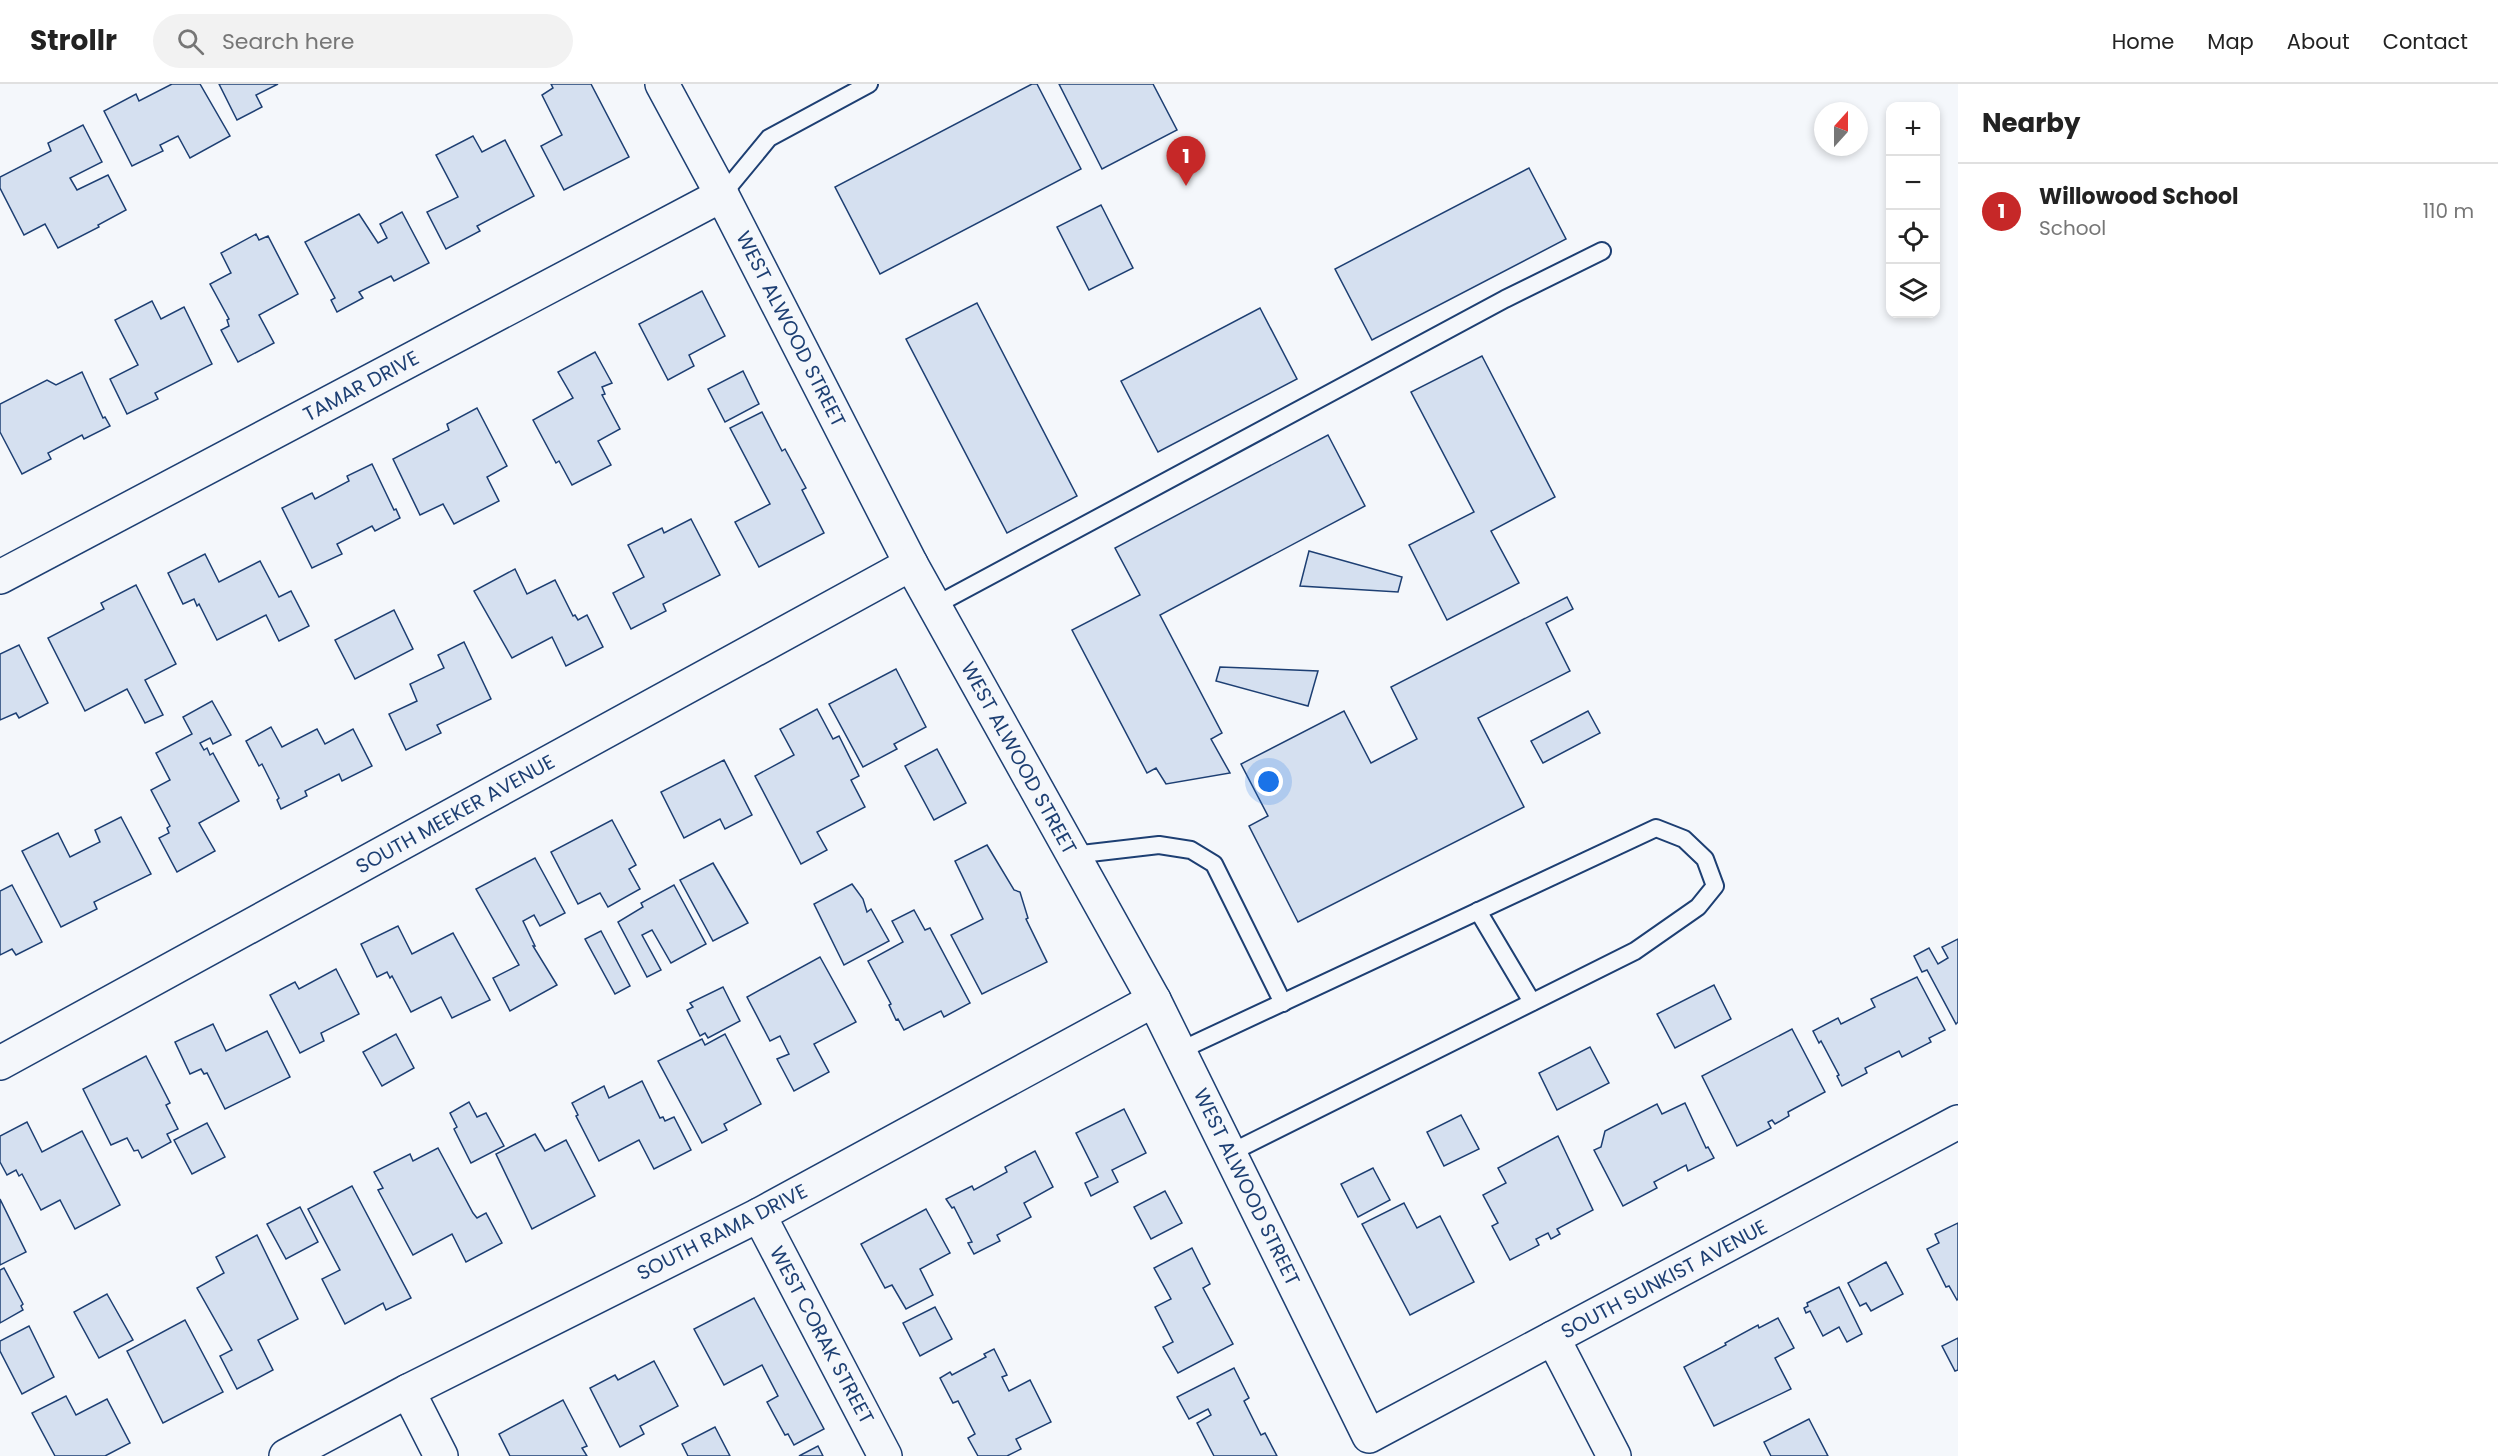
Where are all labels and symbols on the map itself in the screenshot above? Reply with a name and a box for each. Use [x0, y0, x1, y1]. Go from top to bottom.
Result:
north arrow [1814, 102, 1868, 156]
pin: 1 [1166, 136, 1206, 186]
street label: WEST ALWOOD STREET [729, 226, 853, 432]
street label: TAMAR DRIVE [298, 344, 424, 428]
street label: WEST ALWOOD STREET [954, 657, 1084, 860]
street label: SOUTH MEEKER AVENUE [350, 748, 560, 880]
your location [1254, 767, 1283, 796]
street label: WEST ALWOOD STREET [1187, 1084, 1307, 1290]
street label: SOUTH RAMA DRIVE [632, 1177, 812, 1287]
street label: SOUTH SUNKIST AVENUE [1556, 1213, 1772, 1345]
street label: WEST CORAK STREET [763, 1241, 881, 1429]

